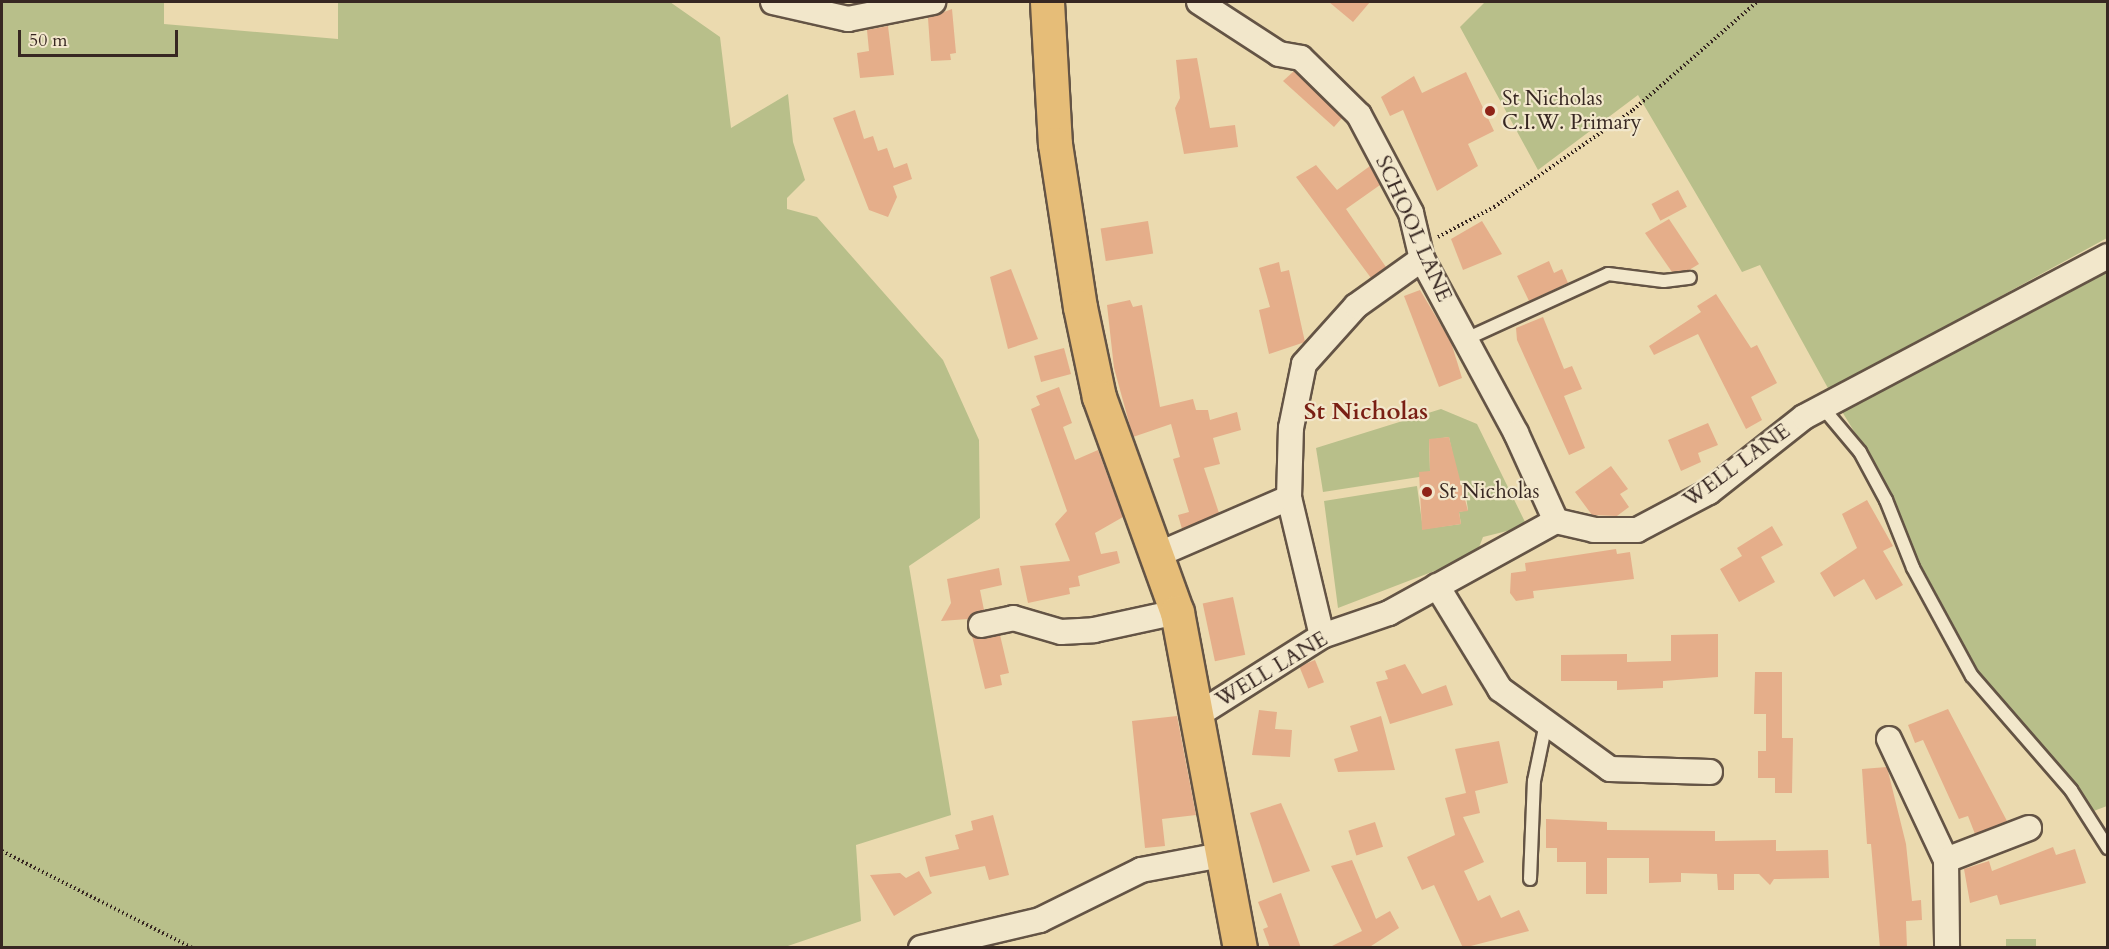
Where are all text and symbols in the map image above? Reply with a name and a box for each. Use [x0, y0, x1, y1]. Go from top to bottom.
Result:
scale bar [21, 18, 182, 56]
text: 50 m [29, 28, 68, 53]
place label: St Nicholas C.I.W. Primary [1502, 86, 1642, 136]
marker: St Nicholas C.I.W. Primary [1483, 104, 1497, 118]
street label: SCHOOL LANE [1370, 152, 1456, 306]
district label: St Nicholas [1304, 398, 1428, 426]
street label: WELL LANE [1679, 419, 1795, 513]
place label: St Nicholas [1439, 479, 1540, 505]
marker: St Nicholas [1420, 485, 1434, 499]
street label: WELL LANE [1212, 627, 1332, 713]

